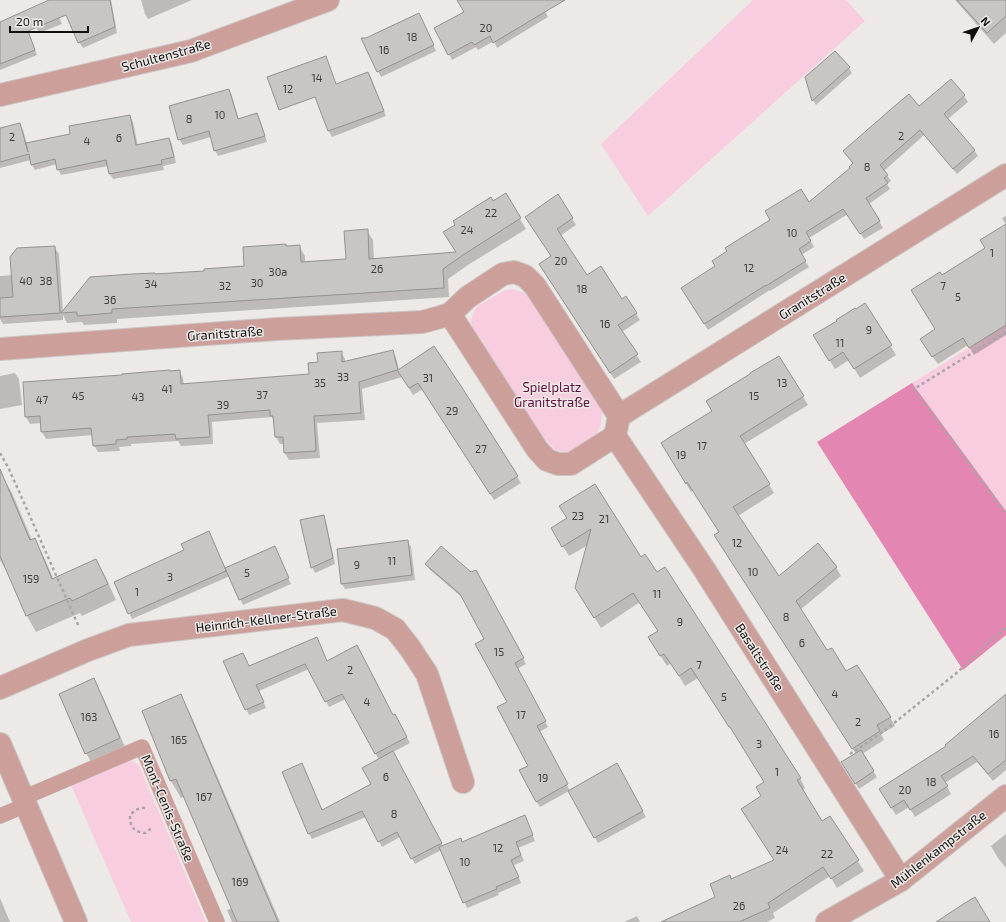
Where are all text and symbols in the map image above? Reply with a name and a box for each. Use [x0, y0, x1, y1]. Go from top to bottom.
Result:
scale bar [10, 8, 88, 34]
north arrow [958, 8, 998, 48]
text: 20 m [16, 14, 43, 28]
text: N [979, 14, 994, 29]
house number: 20 [480, 21, 492, 34]
house number: 18 [406, 30, 418, 43]
street label: Schultenstraße [120, 35, 212, 75]
house number: 16 [379, 43, 389, 56]
house number: 14 [311, 71, 323, 84]
house number: 12 [283, 82, 293, 95]
house number: 10 [214, 108, 226, 121]
house number: 8 [186, 112, 192, 125]
house number: 2 [898, 129, 904, 142]
house number: 2 [9, 130, 15, 143]
house number: 6 [116, 131, 122, 144]
house number: 4 [84, 134, 91, 147]
house number: 8 [864, 160, 870, 173]
house number: 22 [485, 206, 497, 219]
house number: 24 [461, 223, 474, 236]
house number: 10 [786, 226, 798, 239]
house number: 1 [990, 246, 994, 259]
house number: 20 [555, 254, 567, 267]
house number: 12 [744, 261, 754, 274]
house number: 26 [371, 262, 383, 275]
house number: 30a [269, 265, 287, 278]
street label: Granitstraße [776, 269, 848, 323]
house number: 40 [19, 274, 33, 287]
house number: 38 [40, 274, 52, 287]
house number: 30 [251, 276, 263, 289]
house number: 34 [145, 277, 158, 290]
house number: 32 [219, 279, 231, 292]
house number: 7 [940, 279, 946, 292]
house number: 18 [576, 282, 588, 295]
house number: 5 [955, 290, 961, 303]
house number: 36 [104, 293, 116, 306]
house number: 16 [600, 317, 610, 330]
street label: Granitstraße [187, 322, 263, 344]
house number: 9 [866, 323, 872, 336]
house number: 11 [836, 336, 844, 349]
house number: 33 [337, 370, 349, 383]
house number: 31 [423, 371, 433, 384]
house number: 35 [314, 376, 326, 389]
house number: 13 [777, 376, 787, 389]
park label: Spielplatz Granitstraße [514, 379, 590, 410]
house number: 41 [161, 382, 173, 395]
house number: 37 [256, 388, 268, 401]
house number: 45 [72, 389, 84, 402]
house number: 15 [749, 389, 759, 402]
house number: 43 [132, 390, 144, 403]
house number: 47 [36, 393, 49, 406]
house number: 39 [217, 398, 229, 411]
house number: 29 [446, 404, 458, 417]
house number: 17 [697, 439, 707, 452]
house number: 27 [475, 442, 487, 455]
house number: 19 [676, 448, 686, 461]
house number: 23 [572, 509, 584, 522]
house number: 21 [599, 512, 609, 525]
house number: 12 [732, 536, 742, 549]
house number: 11 [388, 554, 396, 567]
house number: 9 [354, 558, 360, 571]
house number: 10 [747, 565, 759, 578]
house number: 5 [244, 566, 250, 579]
house number: 3 [167, 570, 173, 583]
house number: 159 [23, 572, 39, 585]
house number: 1 [135, 585, 139, 598]
house number: 11 [653, 587, 661, 600]
street label: Heinrich-Kellner-Straße [195, 602, 337, 636]
house number: 8 [783, 610, 789, 623]
house number: 9 [677, 615, 683, 628]
street label: Basaltstraße [732, 620, 788, 694]
house number: 6 [799, 636, 805, 649]
house number: 15 [494, 645, 504, 658]
house number: 7 [696, 658, 702, 671]
house number: 2 [347, 663, 353, 676]
house number: 4 [832, 687, 839, 700]
house number: 5 [721, 690, 727, 703]
house number: 4 [364, 695, 371, 708]
house number: 17 [516, 708, 526, 721]
house number: 163 [81, 710, 97, 723]
house number: 2 [855, 715, 861, 728]
house number: 16 [989, 727, 999, 740]
house number: 165 [171, 733, 187, 746]
house number: 3 [756, 737, 762, 750]
street label: Mont-Cenis-Straße [138, 752, 198, 864]
house number: 1 [775, 765, 779, 778]
house number: 6 [383, 770, 389, 783]
house number: 19 [538, 771, 548, 784]
house number: 18 [925, 775, 937, 788]
house number: 20 [899, 783, 911, 796]
house number: 167 [196, 790, 213, 803]
house number: 8 [391, 807, 397, 820]
street label: Mühlenkampstraße [887, 807, 989, 891]
house number: 12 [493, 841, 503, 854]
house number: 24 [776, 843, 789, 856]
house number: 22 [821, 847, 833, 860]
house number: 10 [459, 855, 471, 868]
house number: 169 [232, 875, 248, 888]
house number: 26 [733, 899, 745, 912]

